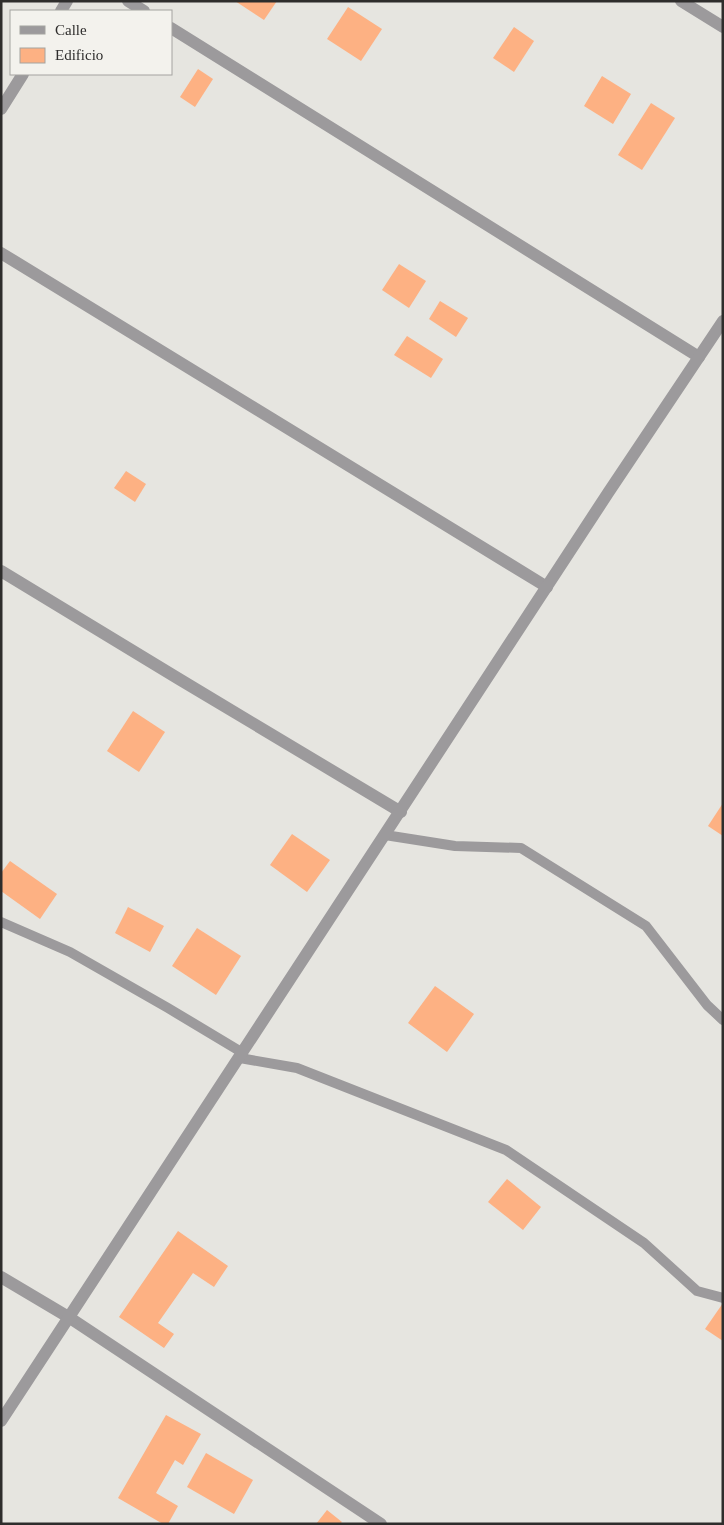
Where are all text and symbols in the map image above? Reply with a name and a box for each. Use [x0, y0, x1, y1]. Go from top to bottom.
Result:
legend [10, 10, 172, 75]
text: Calle [55, 22, 87, 38]
text: Edificio [55, 47, 103, 63]

